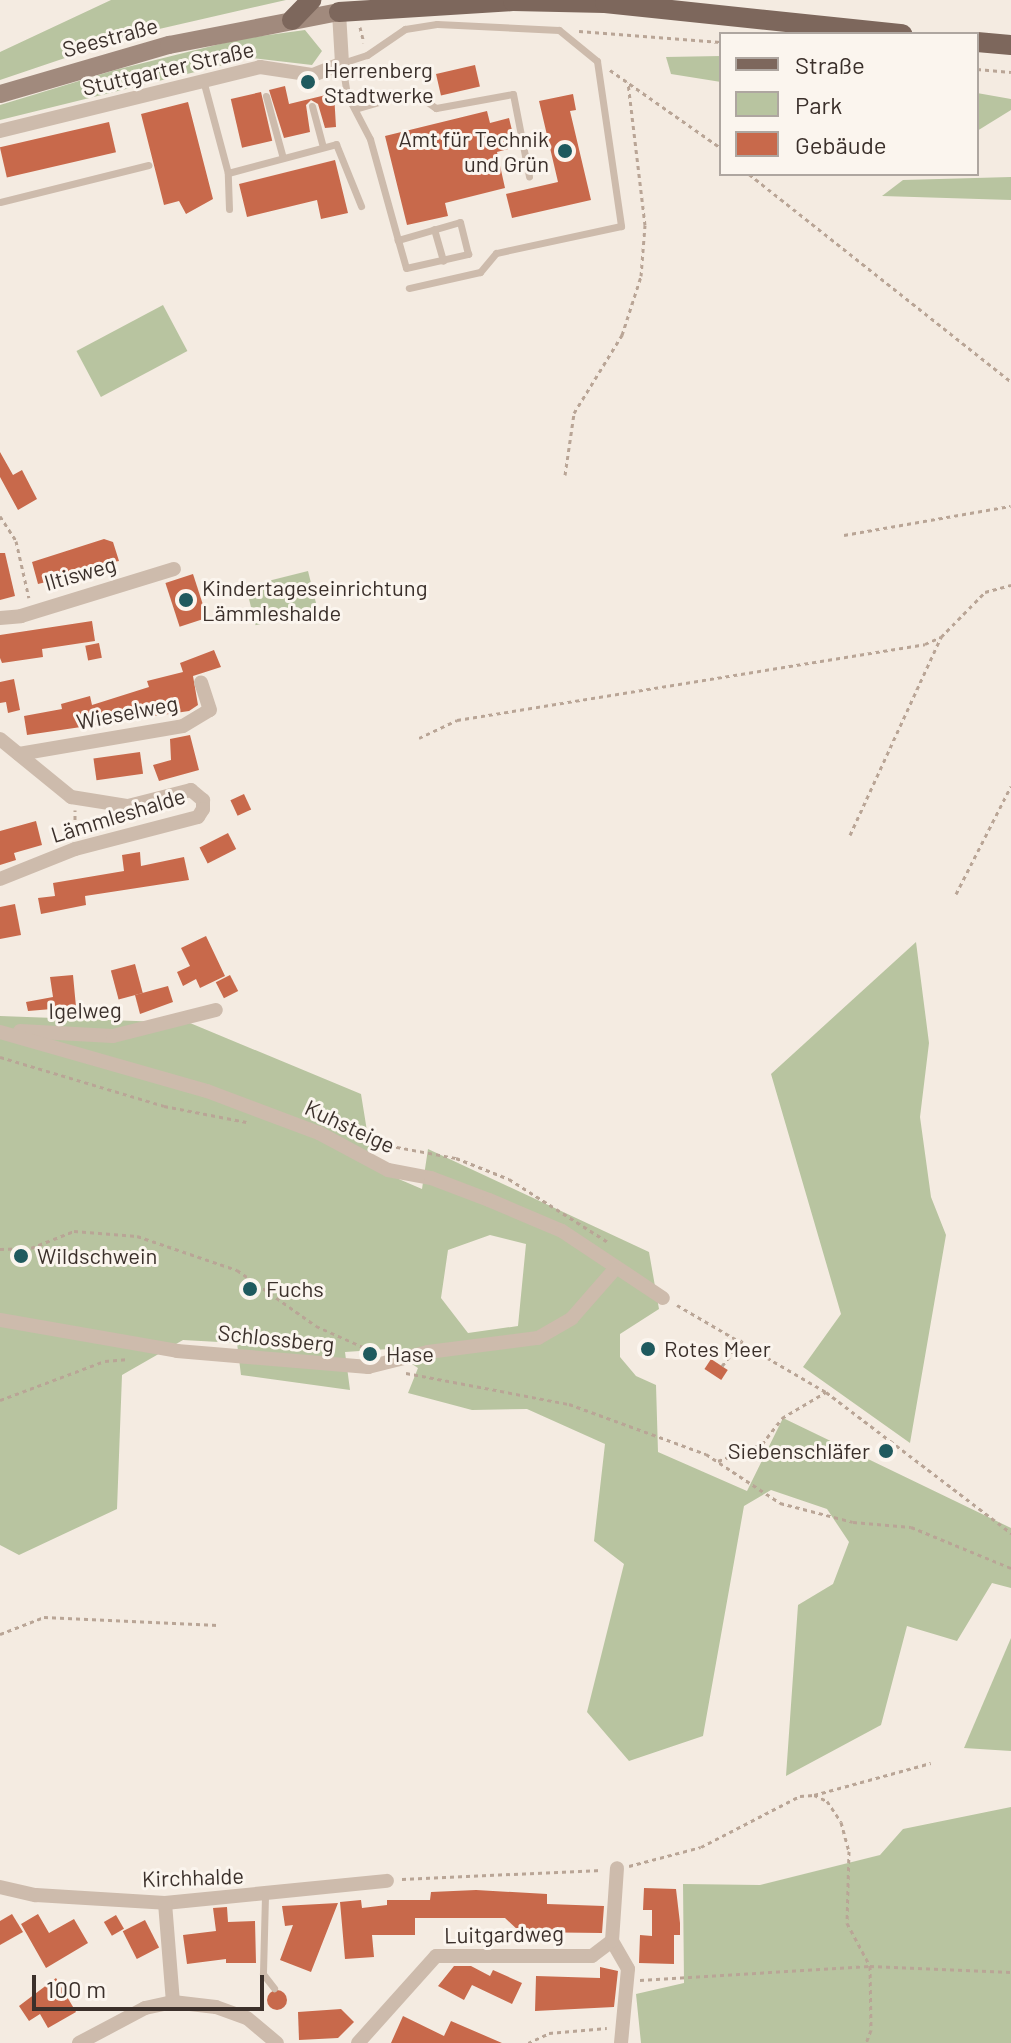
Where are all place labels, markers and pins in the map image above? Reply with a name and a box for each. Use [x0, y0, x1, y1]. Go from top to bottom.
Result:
place label: Herrenberg Stadtwerke [324, 56, 434, 108]
marker: Herrenberg Stadtwerke [299, 73, 317, 91]
place label: Amt für Technik und Grün [398, 125, 549, 176]
marker: Amt für Technik und Grün [556, 142, 574, 160]
place label: Kindertageseinrichtung Lämmleshalde [202, 574, 427, 626]
marker: Kindertageseinrichtung Lämmleshalde [177, 591, 195, 609]
place label: Wildschwein [37, 1243, 157, 1269]
marker: Wildschwein [12, 1247, 30, 1265]
place label: Fuchs [266, 1276, 324, 1302]
marker: Fuchs [241, 1280, 259, 1298]
place label: Rotes Meer [664, 1336, 771, 1362]
marker: Rotes Meer [639, 1340, 657, 1358]
place label: Hase [386, 1341, 434, 1367]
marker: Hase [361, 1345, 379, 1363]
place label: Siebenschläfer [728, 1438, 870, 1464]
marker: Siebenschläfer [877, 1442, 895, 1460]

